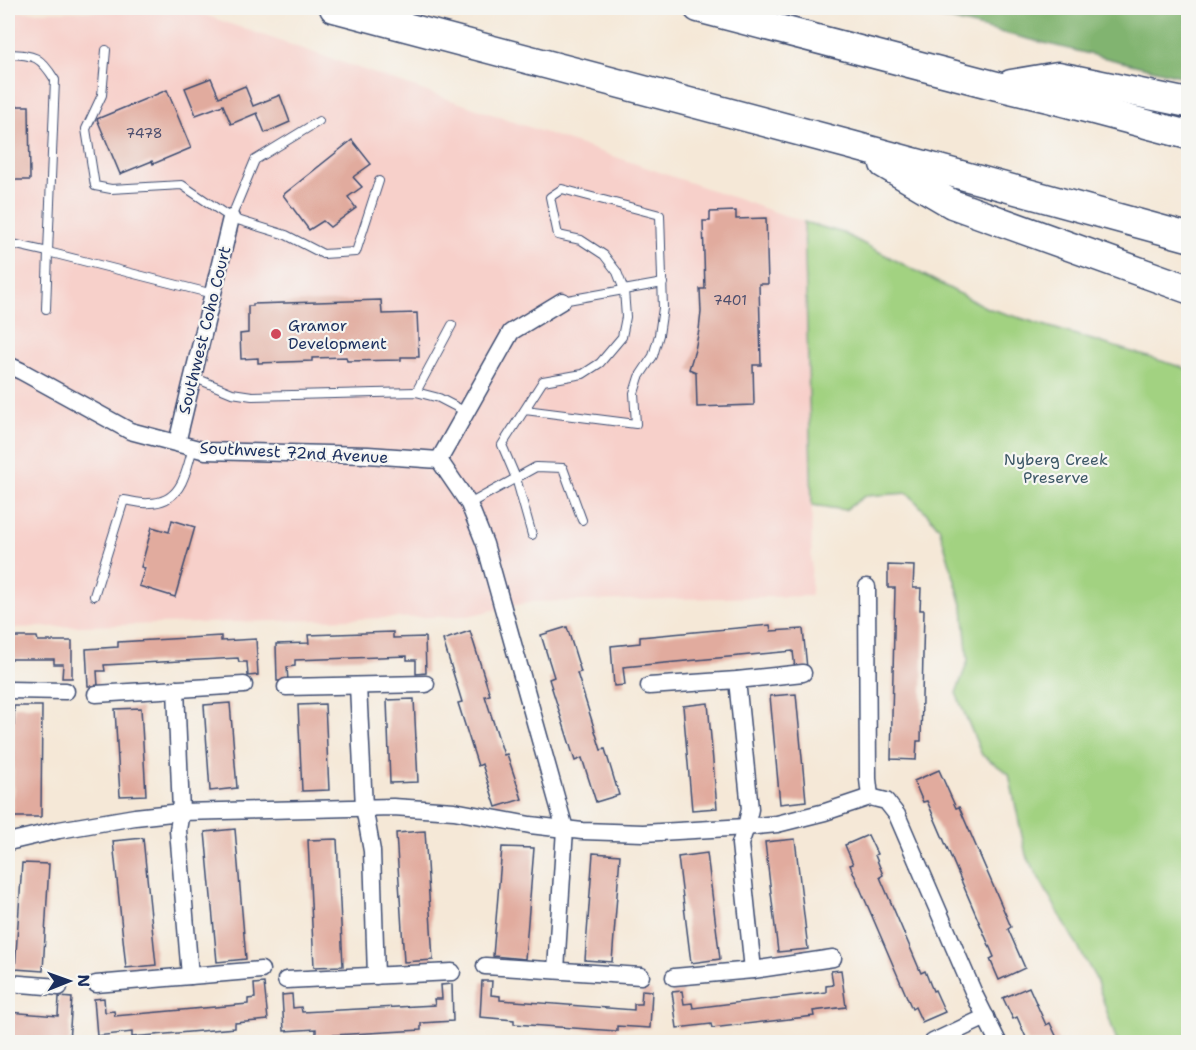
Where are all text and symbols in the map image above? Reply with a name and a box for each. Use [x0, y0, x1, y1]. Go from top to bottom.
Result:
house number: 7478 [125, 124, 163, 142]
street label: Southwest Coho Court [173, 244, 236, 416]
house number: 7401 [713, 291, 747, 309]
place label: Gramor Development [288, 315, 387, 354]
marker: Gramor Development [269, 327, 283, 341]
street label: Southwest 72nd Avenue [199, 437, 389, 468]
park label: Nyberg Creek Preserve [1004, 449, 1108, 488]
north arrow [39, 951, 99, 1011]
text: N [73, 974, 94, 987]

